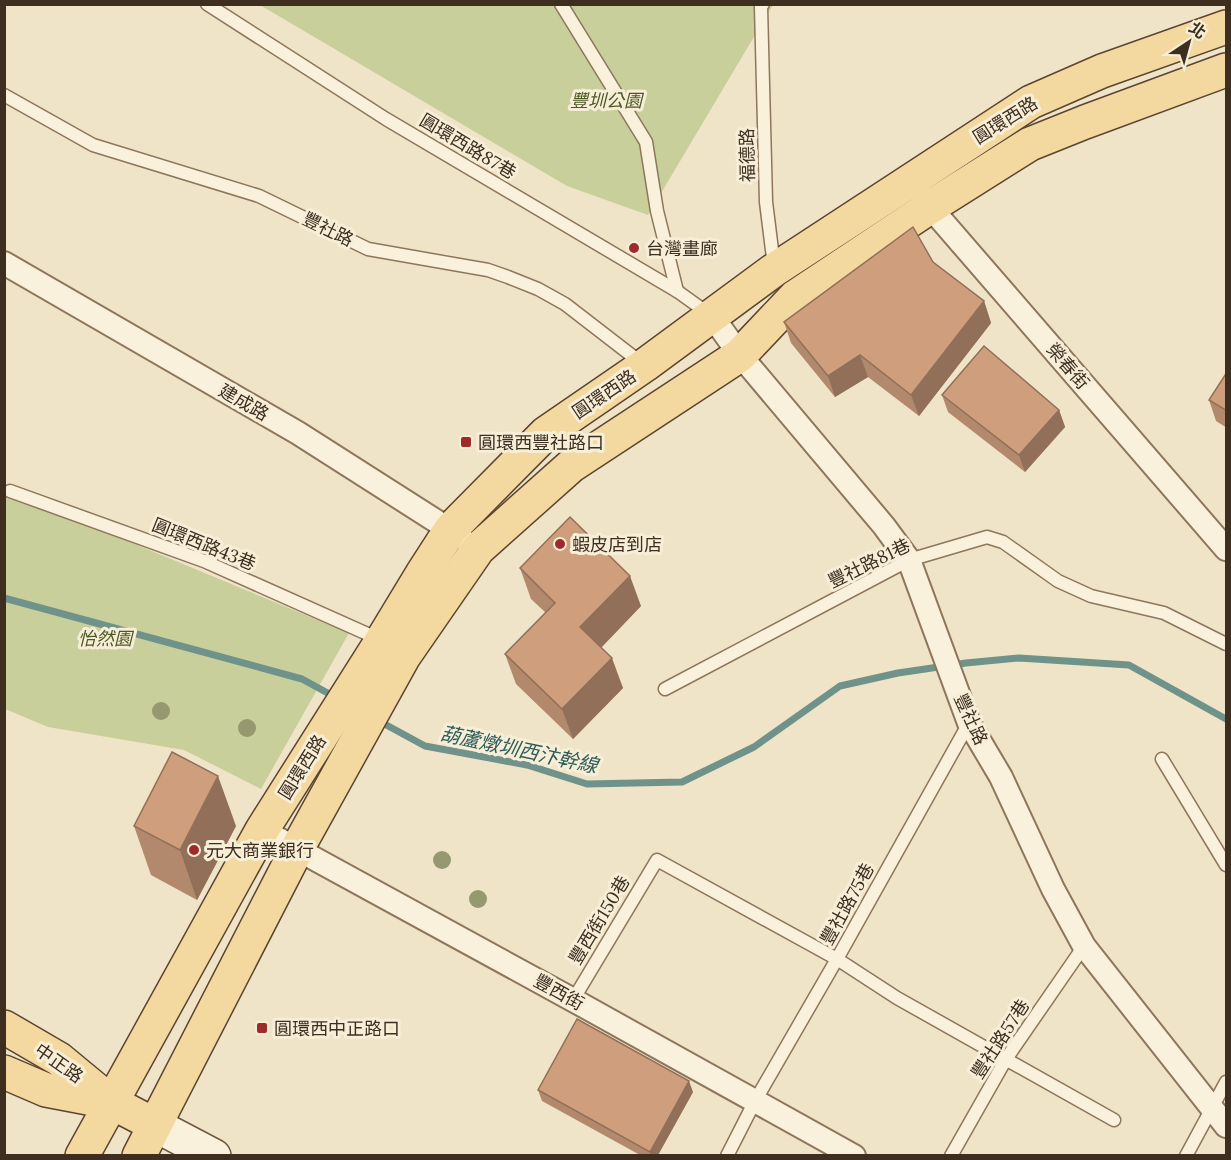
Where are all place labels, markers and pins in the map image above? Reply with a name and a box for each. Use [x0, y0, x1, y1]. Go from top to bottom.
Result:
place label: 台灣畫廊 [646, 237, 718, 260]
marker: 台灣畫廊 [627, 241, 641, 255]
place label: 圓環西豐社路口 [478, 431, 604, 454]
marker: 圓環西豐社路口 [459, 435, 473, 449]
place label: 蝦皮店到店 [572, 533, 662, 556]
marker: 蝦皮店到店 [553, 537, 567, 551]
place label: 元大商業銀行 [206, 839, 314, 862]
marker: 元大商業銀行 [187, 843, 201, 857]
place label: 圓環西中正路口 [274, 1017, 400, 1040]
marker: 圓環西中正路口 [255, 1021, 269, 1035]

